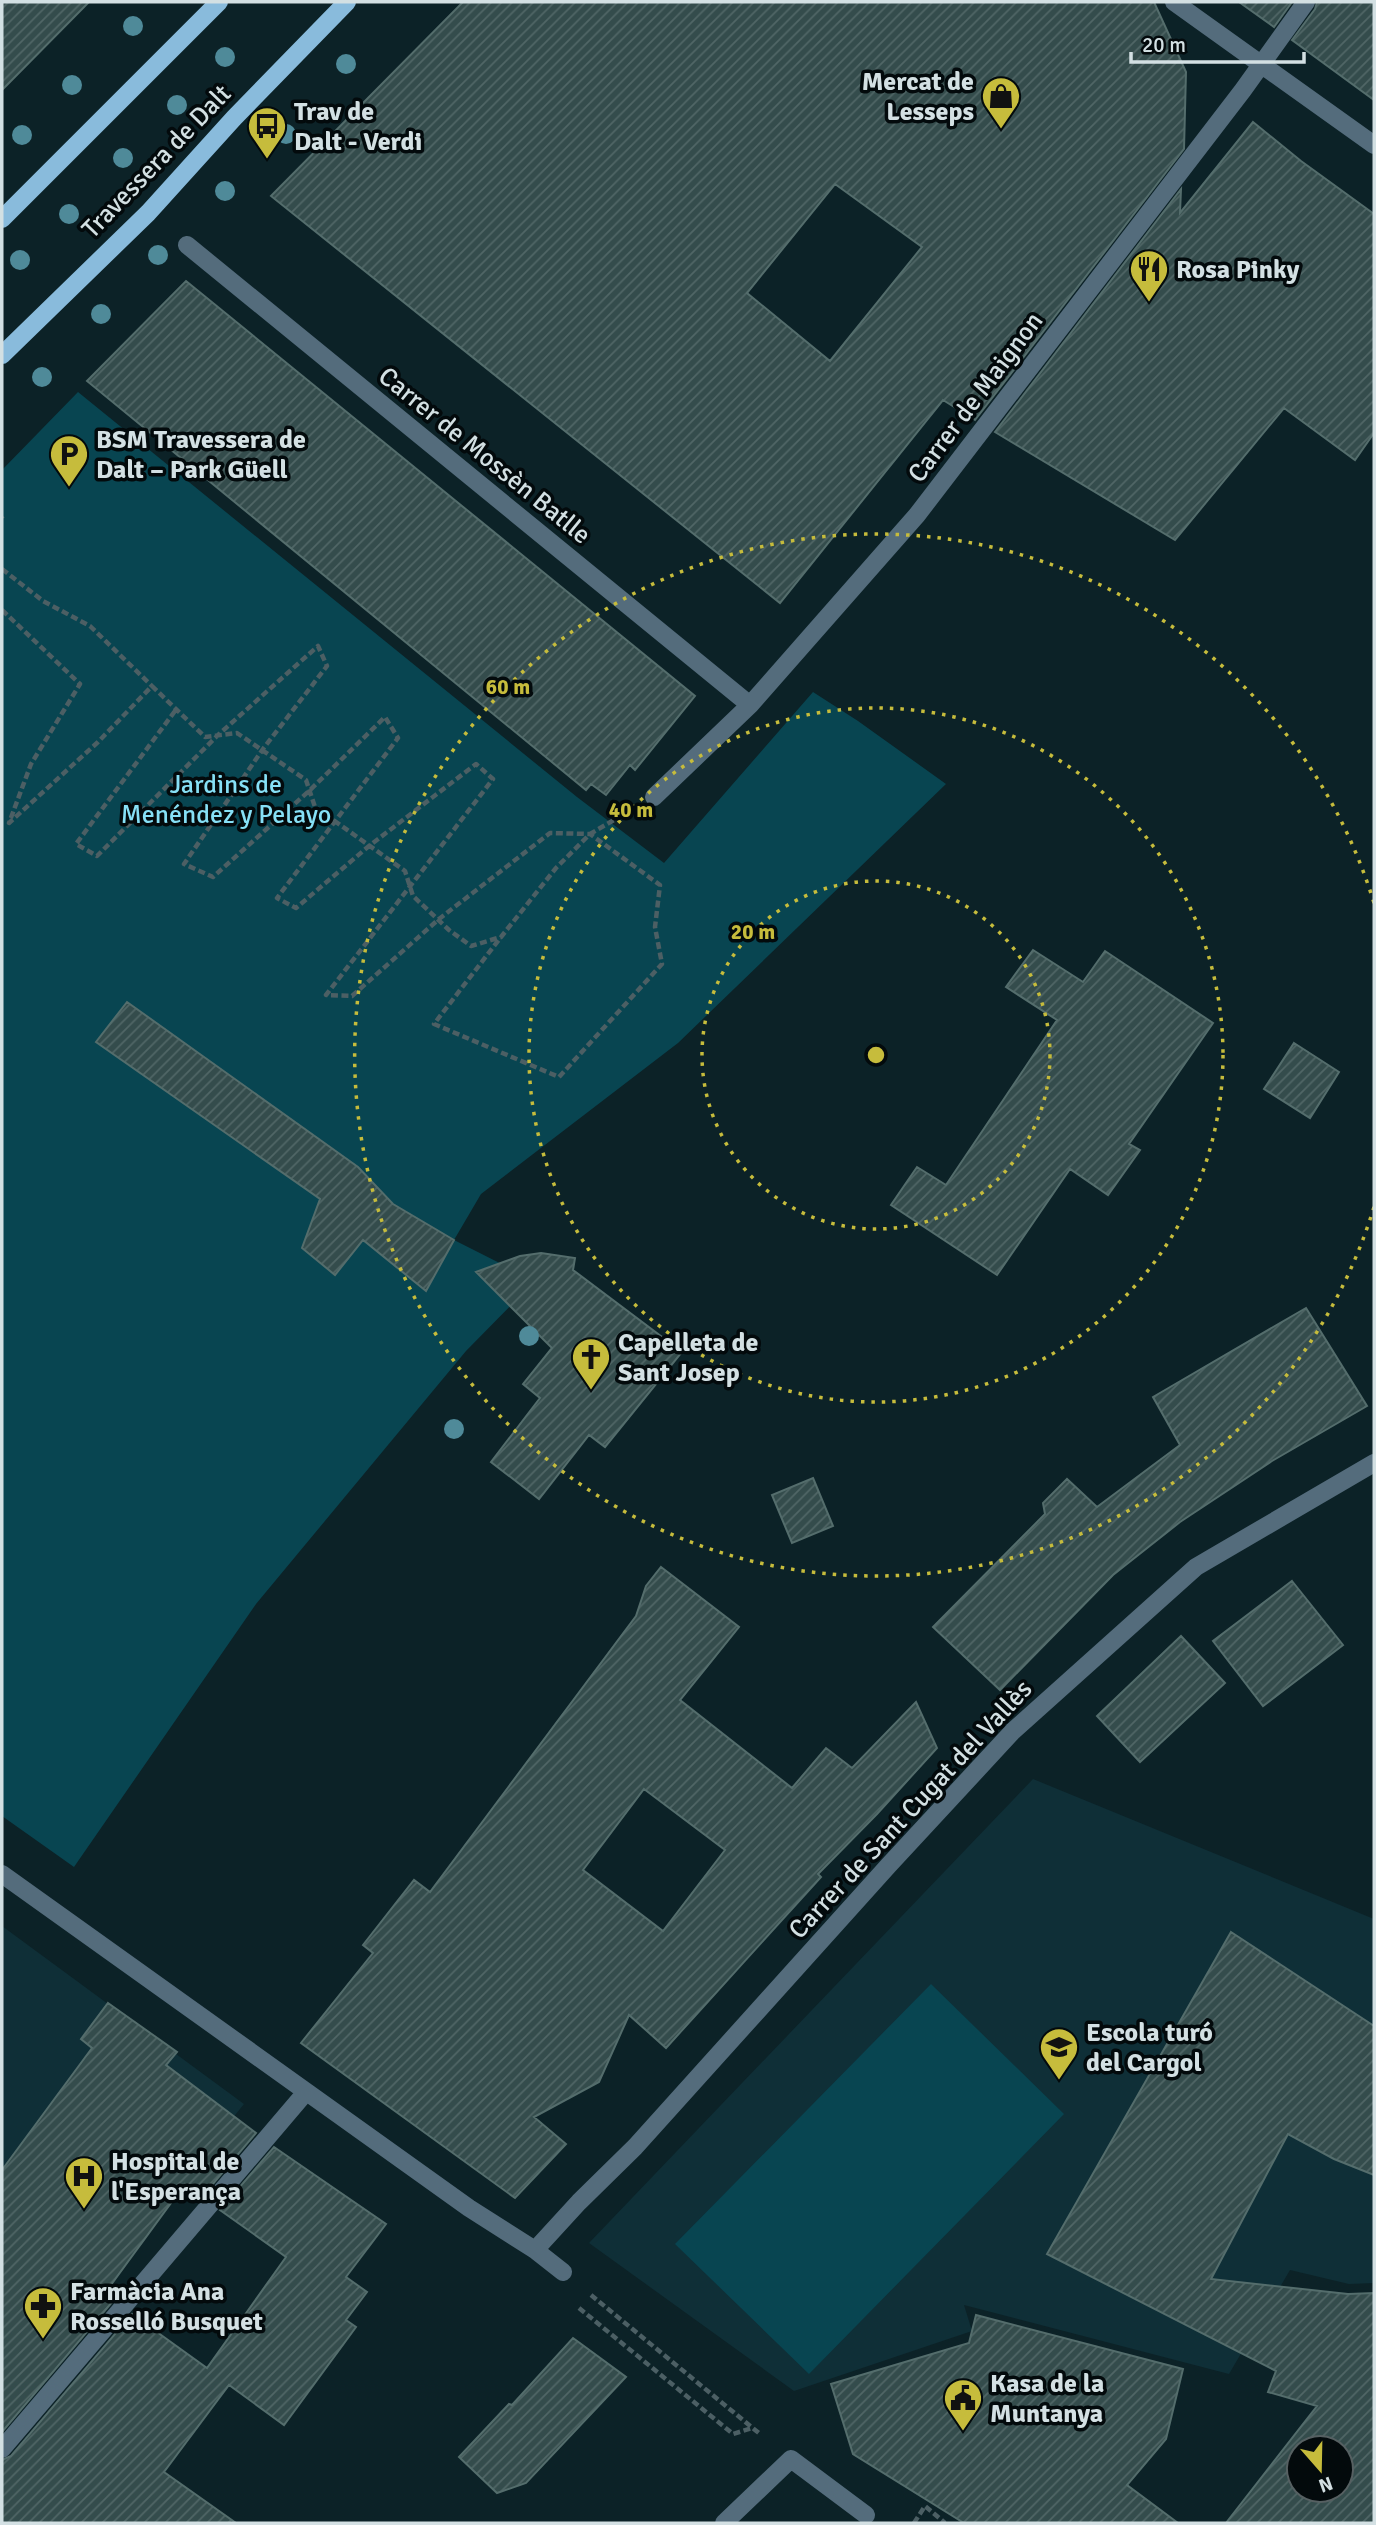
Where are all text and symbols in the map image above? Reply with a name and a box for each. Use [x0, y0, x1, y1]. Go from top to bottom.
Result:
scale bar [1131, 21, 1304, 65]
text: 20 m [1142, 32, 1186, 58]
place label: Mercat de Lesseps [862, 66, 974, 128]
shop icon: Mercat de Lesseps [980, 75, 1022, 130]
street label: Travessera de Dalt [75, 78, 238, 245]
place label: Trav de Dalt - Verdi [294, 96, 422, 158]
bus stop icon: Trav de Dalt - Verdi [246, 105, 288, 160]
restaurant icon: Rosa Pinky [1128, 248, 1170, 303]
place label: Rosa Pinky [1176, 254, 1300, 286]
street label: Carrer de Maignon [901, 306, 1050, 489]
street label: Carrer de Mossèn Batlle [372, 360, 597, 551]
place label: BSM Travessera de Dalt – Park Güell [96, 424, 306, 486]
parking icon: BSM Travessera de Dalt – Park Güell [48, 433, 90, 488]
text: 60 m [486, 674, 530, 700]
park label: Jardins de Menéndez y Pelayo [121, 769, 331, 831]
text: 40 m [609, 797, 653, 823]
text: 20 m [731, 919, 775, 945]
centre of rings [864, 1043, 888, 1067]
place label: Capelleta de Sant Josep [618, 1327, 759, 1389]
church icon: Capelleta de Sant Josep [570, 1336, 612, 1391]
street label: Carrer de Sant Cugat del Vallès [782, 1674, 1039, 1946]
place label: Escola turó del Cargol [1086, 2017, 1213, 2079]
school or university icon: Escola turó del Cargol [1038, 2026, 1080, 2081]
place label: Hospital de l'Esperança [111, 2146, 241, 2208]
hospital icon: Hospital de l'Esperança [63, 2155, 105, 2210]
place label: Farmàcia Ana Rosselló Busquet [70, 2276, 263, 2338]
pharmacy icon: Farmàcia Ana Rosselló Busquet [22, 2285, 64, 2340]
place label: Kasa de la Muntanya [990, 2368, 1104, 2430]
public building icon: Kasa de la Muntanya [942, 2377, 984, 2432]
north arrow [1285, 2434, 1355, 2504]
text: N [1315, 2470, 1336, 2498]

